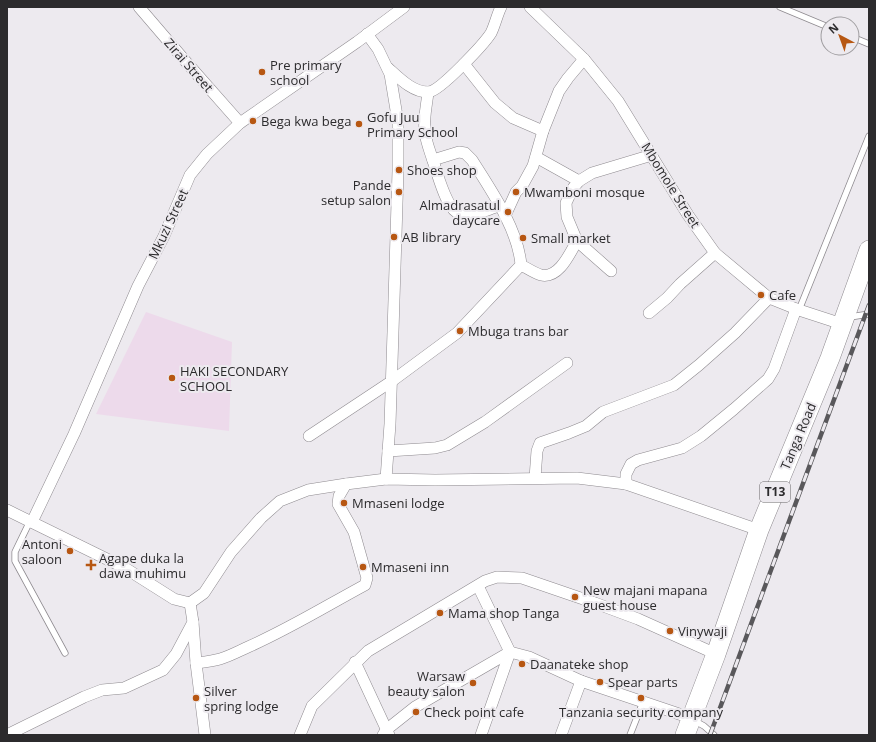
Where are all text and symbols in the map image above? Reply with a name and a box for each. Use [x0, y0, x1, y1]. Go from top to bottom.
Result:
north arrow [820, 16, 860, 56]
text: N [825, 19, 841, 37]
street label: Zirai Street [160, 34, 218, 96]
place label: Pre primary school [270, 56, 342, 89]
marker: Pre primary school [257, 67, 267, 77]
place label: Gofu Juu Primary School [367, 108, 458, 141]
place label: Bega kwa bega [261, 112, 351, 130]
marker: Bega kwa bega [248, 116, 258, 126]
marker: Gofu Juu Primary School [354, 119, 364, 129]
street label: Mbomole Street [638, 139, 705, 231]
place label: Shoes shop [407, 161, 477, 179]
marker: Shoes shop [394, 165, 404, 175]
place label: Pande setup salon [321, 176, 391, 209]
place label: Mwamboni mosque [524, 183, 645, 201]
street label: Mkuzi Street [144, 186, 192, 262]
marker: Pande setup salon [394, 187, 404, 197]
marker: Mwamboni mosque [511, 187, 521, 197]
place label: Almadrasatul daycare [419, 196, 500, 229]
marker: Almadrasatul daycare [503, 207, 513, 217]
place label: AB library [402, 228, 461, 246]
place label: Small market [531, 229, 611, 247]
marker: AB library [389, 232, 399, 242]
marker: Small market [518, 233, 528, 243]
place label: Cafe [769, 286, 796, 304]
marker: Cafe [756, 290, 766, 300]
place label: Mbuga trans bar [468, 322, 569, 340]
marker: Mbuga trans bar [455, 326, 465, 336]
place label: HAKI SECONDARY SCHOOL [180, 362, 289, 395]
marker: HAKI SECONDARY SCHOOL [167, 373, 177, 383]
street label: Tanga Road [776, 400, 820, 472]
road number: T13 [760, 482, 790, 502]
place label: Mmaseni lodge [352, 494, 445, 512]
marker: Mmaseni lodge [339, 498, 349, 508]
place label: Antoni saloon [22, 535, 62, 568]
marker: Antoni saloon [65, 546, 75, 556]
place label: Agape duka la dawa muhimu [99, 549, 186, 582]
place label: Mmaseni inn [371, 558, 449, 576]
marker: Agape duka la dawa muhimu [86, 560, 96, 570]
marker: Mmaseni inn [358, 562, 368, 572]
place label: New majani mapana guest house [583, 581, 708, 614]
marker: New majani mapana guest house [570, 592, 580, 602]
place label: Mama shop Tanga [448, 604, 560, 622]
marker: Mama shop Tanga [435, 608, 445, 618]
place label: Vinywaji [678, 622, 727, 640]
marker: Vinywaji [665, 626, 675, 636]
place label: Daanateke shop [530, 655, 629, 673]
marker: Daanateke shop [517, 659, 527, 669]
place label: Warsaw beauty salon [388, 667, 465, 700]
place label: Spear parts [608, 673, 678, 691]
marker: Spear parts [595, 677, 605, 687]
marker: Warsaw beauty salon [468, 678, 478, 688]
place label: Silver spring lodge [204, 682, 279, 715]
marker: Silver spring lodge [191, 693, 201, 703]
marker: Tanzania security company [636, 693, 646, 703]
place label: Check point cafe [424, 703, 524, 721]
place label: Tanzania security company [559, 703, 724, 721]
marker: Check point cafe [411, 707, 421, 717]

